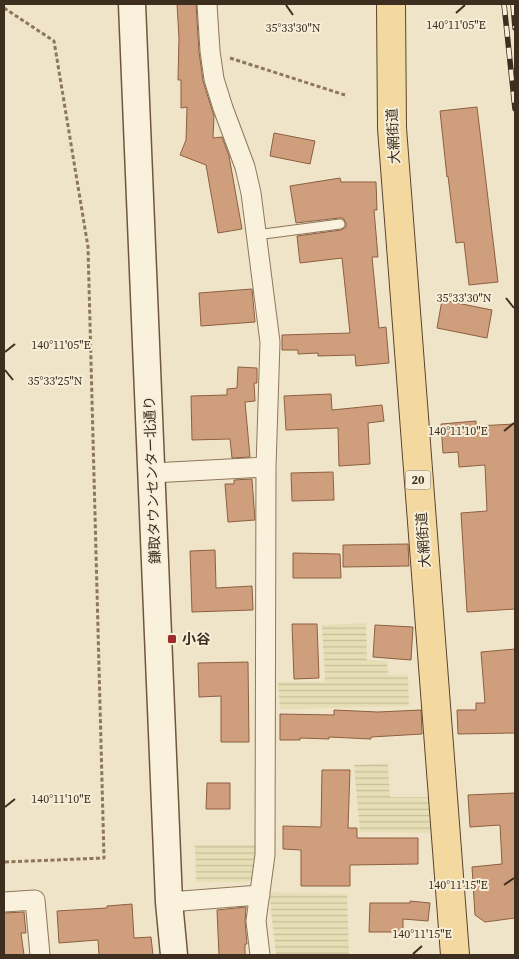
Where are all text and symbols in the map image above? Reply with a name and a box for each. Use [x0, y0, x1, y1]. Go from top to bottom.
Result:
text: 140°11'05"E [426, 17, 486, 33]
text: 35°33'30"N [265, 20, 321, 36]
street label: 大網街道 [382, 108, 404, 164]
text: 35°33'30"N [436, 290, 492, 306]
text: 140°11'05"E [31, 337, 91, 353]
text: 35°33'25"N [27, 373, 83, 389]
street label: 鎌取タウンセンター北通り [139, 396, 165, 564]
text: 140°11'10"E [428, 423, 488, 439]
road number: 20 [406, 470, 430, 490]
street label: 大網街道 [411, 511, 435, 569]
place label: 小谷 [182, 629, 211, 649]
marker: 小谷 [166, 633, 178, 645]
text: 140°11'10"E [31, 791, 91, 807]
text: 140°11'15"E [428, 877, 488, 893]
text: 140°11'15"E [392, 926, 452, 942]

